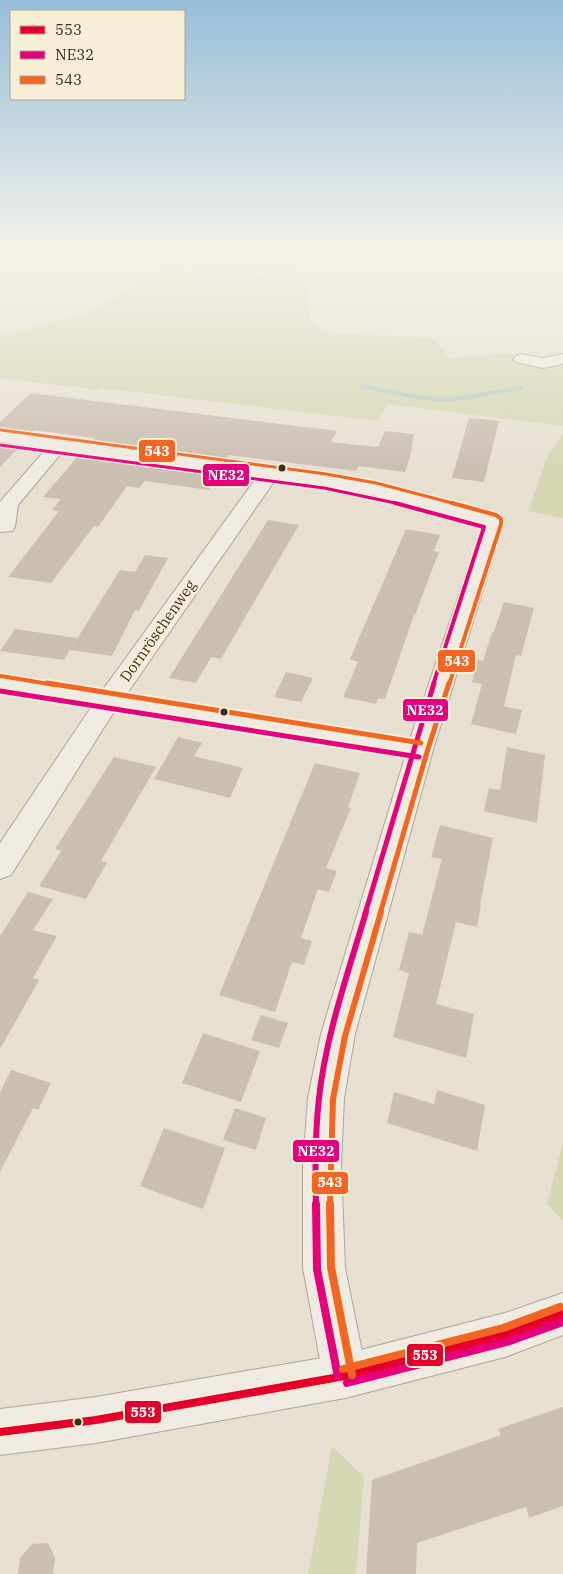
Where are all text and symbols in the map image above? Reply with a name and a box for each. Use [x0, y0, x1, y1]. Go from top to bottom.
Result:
legend [10, 10, 185, 100]
text: 553 [55, 20, 82, 39]
text: NE32 [55, 45, 94, 64]
text: 543 [55, 70, 82, 89]
line badge: 543 [138, 439, 176, 463]
text: 543 [144, 442, 170, 460]
line badge: NE32 [202, 463, 250, 487]
unlabelled marker [277, 463, 287, 473]
text: NE32 [207, 466, 245, 484]
street label: Dornröschenweg [115, 576, 200, 685]
line badge: 543 [437, 649, 476, 673]
text: 543 [444, 652, 470, 670]
line badge: NE32 [402, 698, 449, 722]
text: NE32 [406, 701, 444, 719]
unlabelled marker [219, 707, 229, 717]
line badge: NE32 [292, 1139, 340, 1163]
text: NE32 [297, 1142, 335, 1160]
line badge: 543 [311, 1171, 349, 1195]
text: 543 [317, 1173, 343, 1191]
line badge: 553 [406, 1343, 444, 1367]
text: 553 [412, 1346, 438, 1364]
line badge: 553 [124, 1400, 162, 1424]
text: 553 [130, 1403, 156, 1421]
unlabelled marker [73, 1417, 83, 1427]

